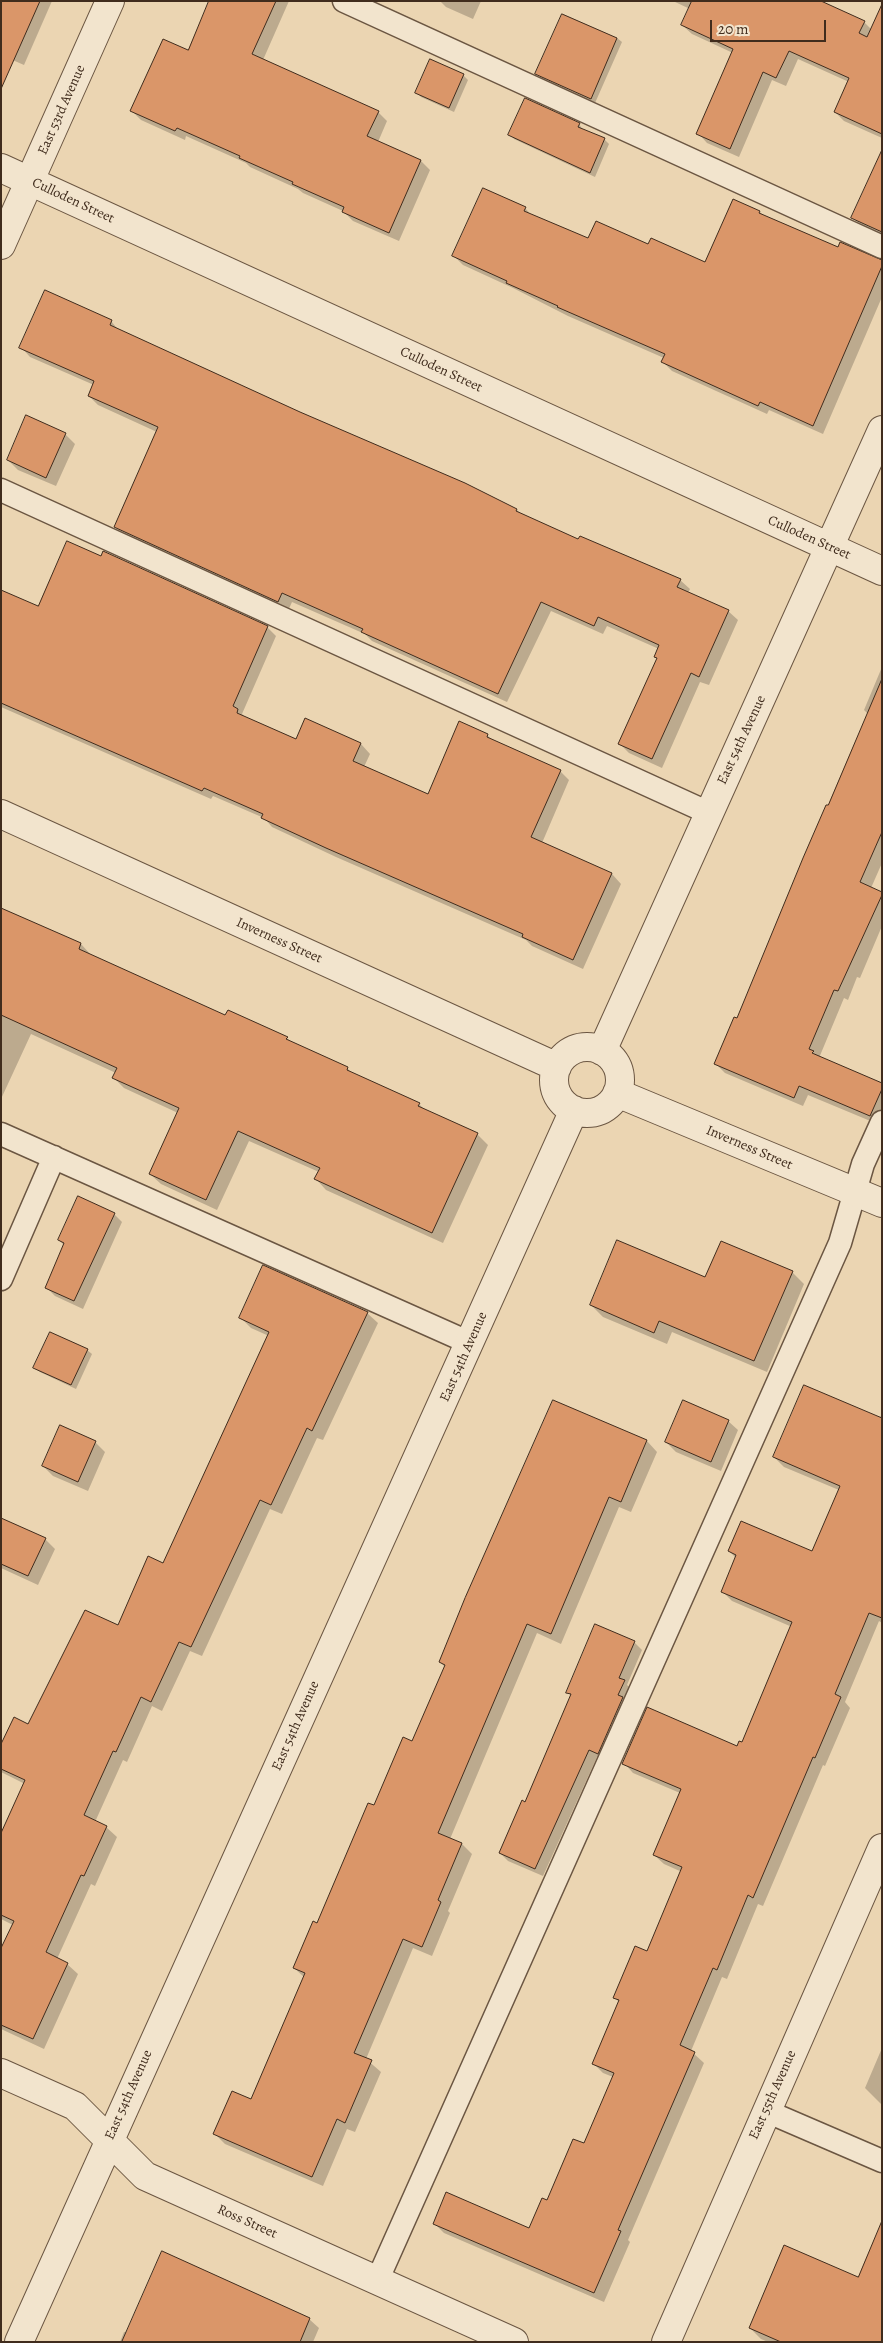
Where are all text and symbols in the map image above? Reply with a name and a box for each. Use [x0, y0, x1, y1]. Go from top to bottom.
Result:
scale bar [713, 10, 829, 42]
text: 20 m [718, 19, 749, 39]
street label: East 53rd Avenue [35, 62, 89, 158]
street label: Culloden Street [29, 175, 117, 227]
street label: Culloden Street [397, 344, 485, 396]
street label: Culloden Street [765, 512, 853, 564]
street label: East 54th Avenue [714, 693, 770, 787]
street label: Inverness Street [233, 915, 325, 967]
street label: Inverness Street [703, 1122, 795, 1174]
street label: East 54th Avenue [437, 1310, 491, 1404]
street label: East 54th Avenue [269, 1679, 323, 1773]
street label: East 54th Avenue [102, 2048, 156, 2142]
street label: East 55th Avenue [746, 2048, 800, 2142]
street label: Ross Street [215, 2201, 279, 2243]

